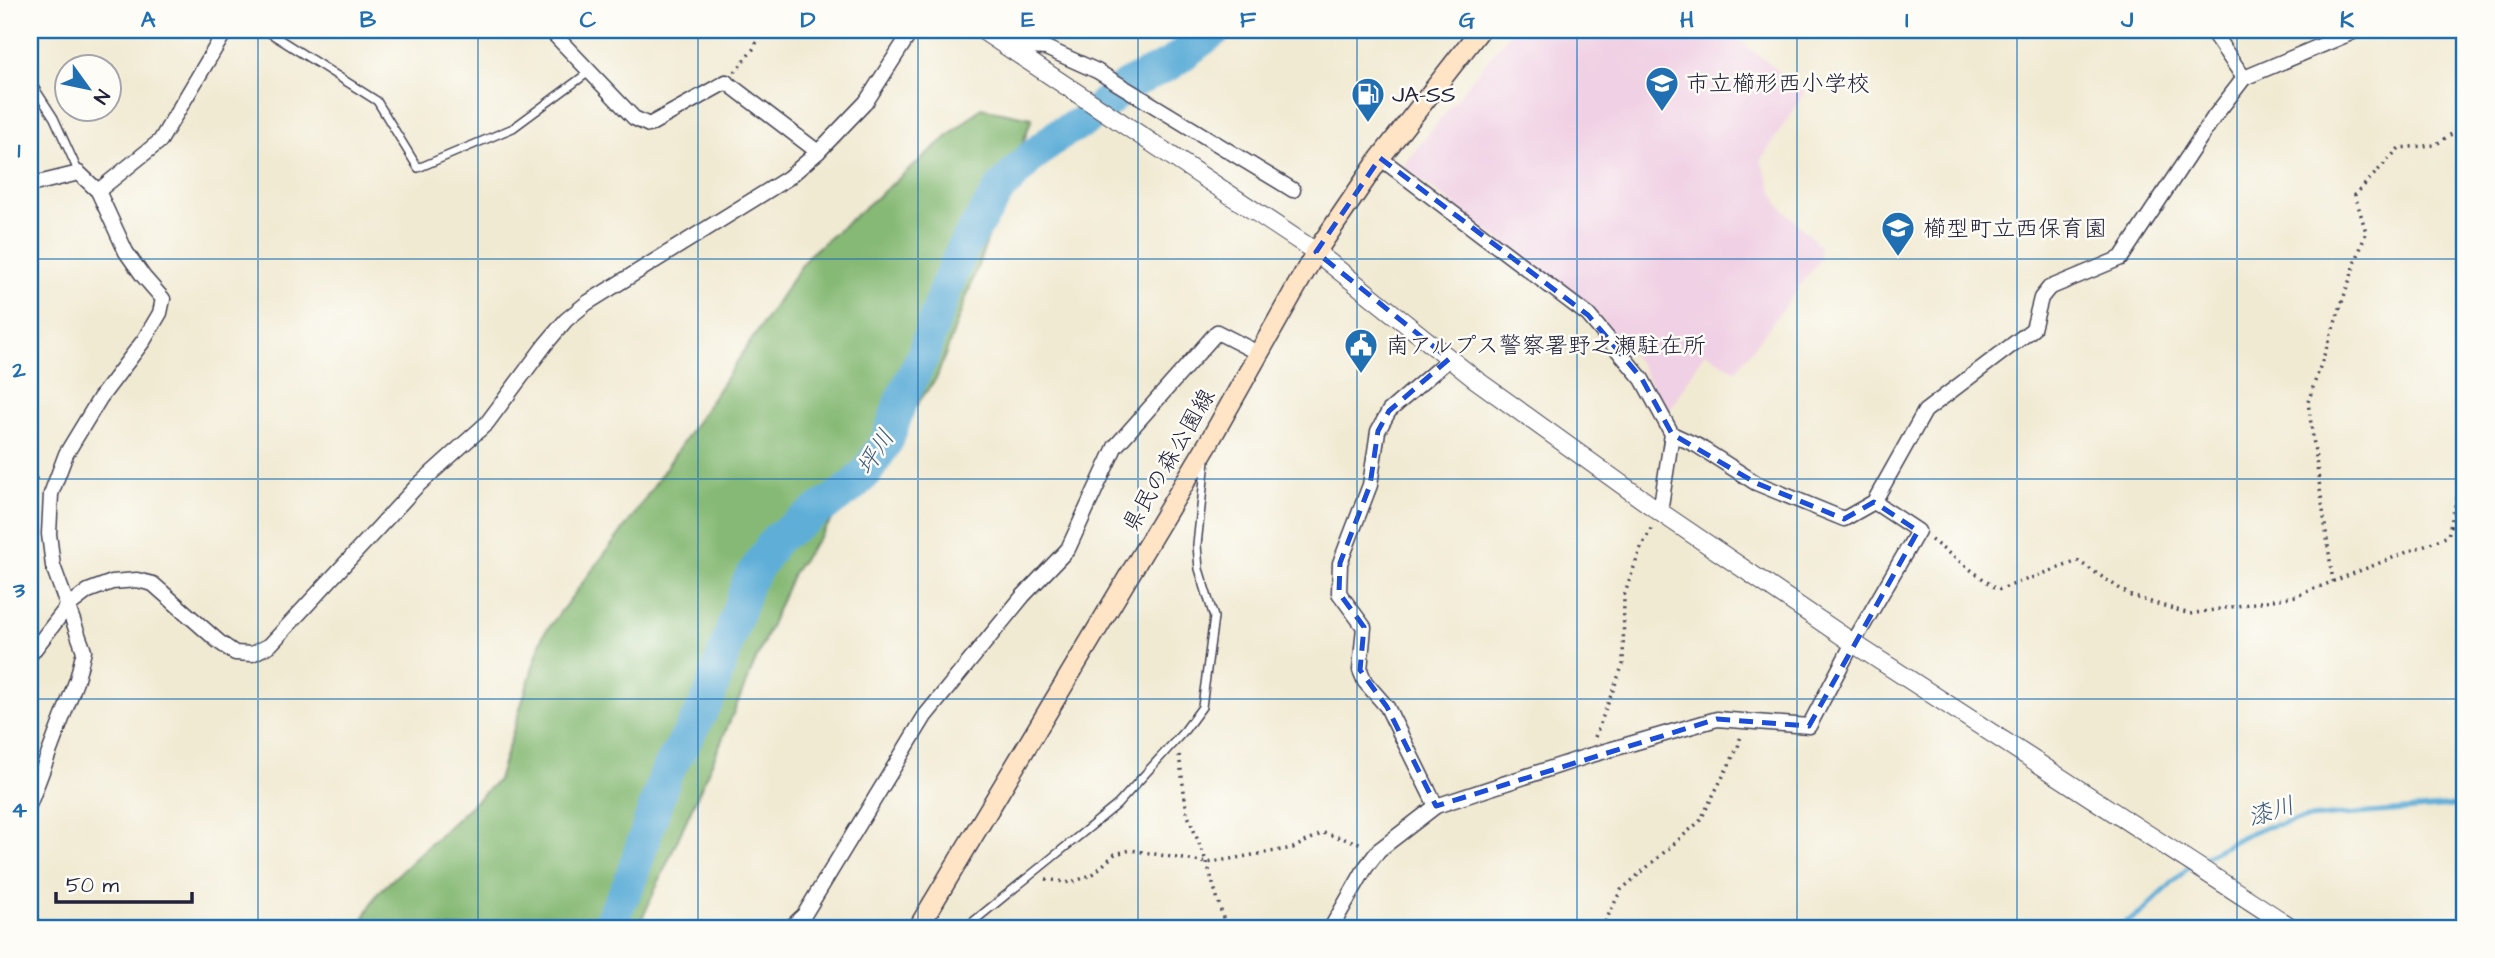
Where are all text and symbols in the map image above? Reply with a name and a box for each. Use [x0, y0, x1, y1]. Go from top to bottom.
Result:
text: A [141, 4, 156, 36]
text: B [360, 4, 377, 36]
text: C [580, 4, 597, 36]
text: D [801, 4, 816, 36]
text: E [1021, 4, 1035, 36]
text: F [1240, 4, 1257, 36]
text: G [1459, 4, 1475, 36]
text: H [1680, 4, 1694, 36]
text: I [1905, 4, 1909, 36]
text: J [2120, 4, 2134, 36]
text: K [2340, 4, 2355, 36]
north arrow [52, 52, 122, 122]
school or university icon: 市立櫛形西小学校 [1643, 64, 1681, 113]
place label: 市立櫛形西小学校 [1686, 68, 1870, 100]
fuel station icon: JA-SS [1349, 75, 1387, 124]
place label: JA-SS [1392, 79, 1456, 111]
text: N [86, 84, 116, 109]
text: 1 [18, 134, 21, 166]
school or university icon: 櫛型町立西保育園 [1879, 209, 1917, 258]
place label: 櫛型町立西保育園 [1923, 213, 2107, 245]
public building icon: 南アルプス警察署野之瀬駐在所 [1342, 326, 1380, 375]
place label: 南アルプス警察署野之瀬駐在所 [1386, 330, 1706, 362]
text: 2 [11, 354, 26, 386]
street label: 県民の森公園線 [1115, 383, 1223, 538]
water label: 坪川 [849, 423, 903, 482]
text: 3 [12, 574, 25, 606]
water label: 漆川 [2243, 789, 2299, 835]
text: 4 [11, 794, 27, 826]
scale bar [56, 860, 192, 904]
text: 50 m [66, 871, 120, 900]

